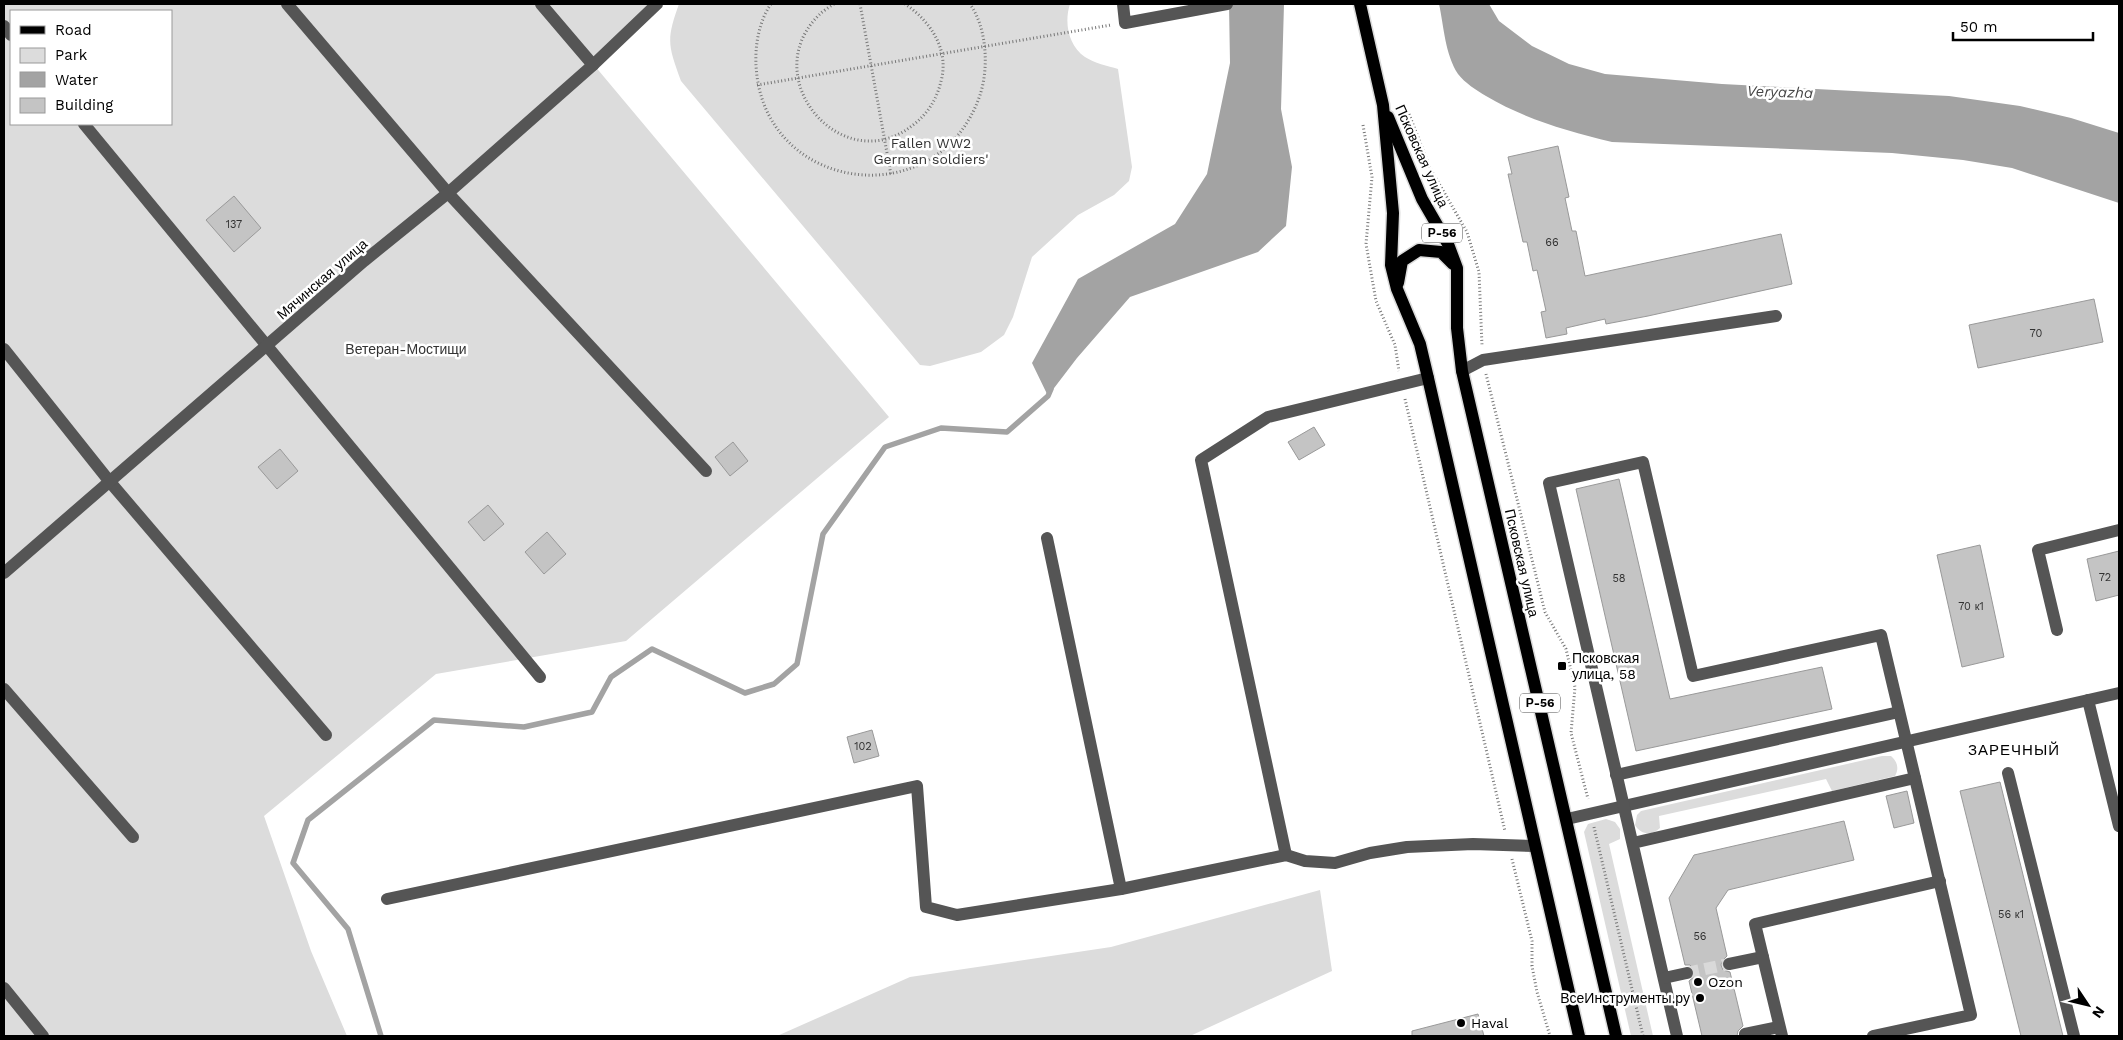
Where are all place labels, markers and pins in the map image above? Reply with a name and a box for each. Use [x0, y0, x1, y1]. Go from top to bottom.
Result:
place label: Псковская улица, 58 [1572, 650, 1639, 682]
marker: Псковская улица, 58 [1556, 660, 1568, 672]
place label: Ozon [1708, 974, 1743, 990]
marker: Ozon [1692, 976, 1704, 988]
place label: ВсеИнструменты.ру [1560, 990, 1690, 1006]
marker: ВсеИнструменты.ру [1694, 992, 1706, 1004]
place label: Haval [1471, 1015, 1509, 1031]
marker: Haval [1455, 1017, 1467, 1029]

